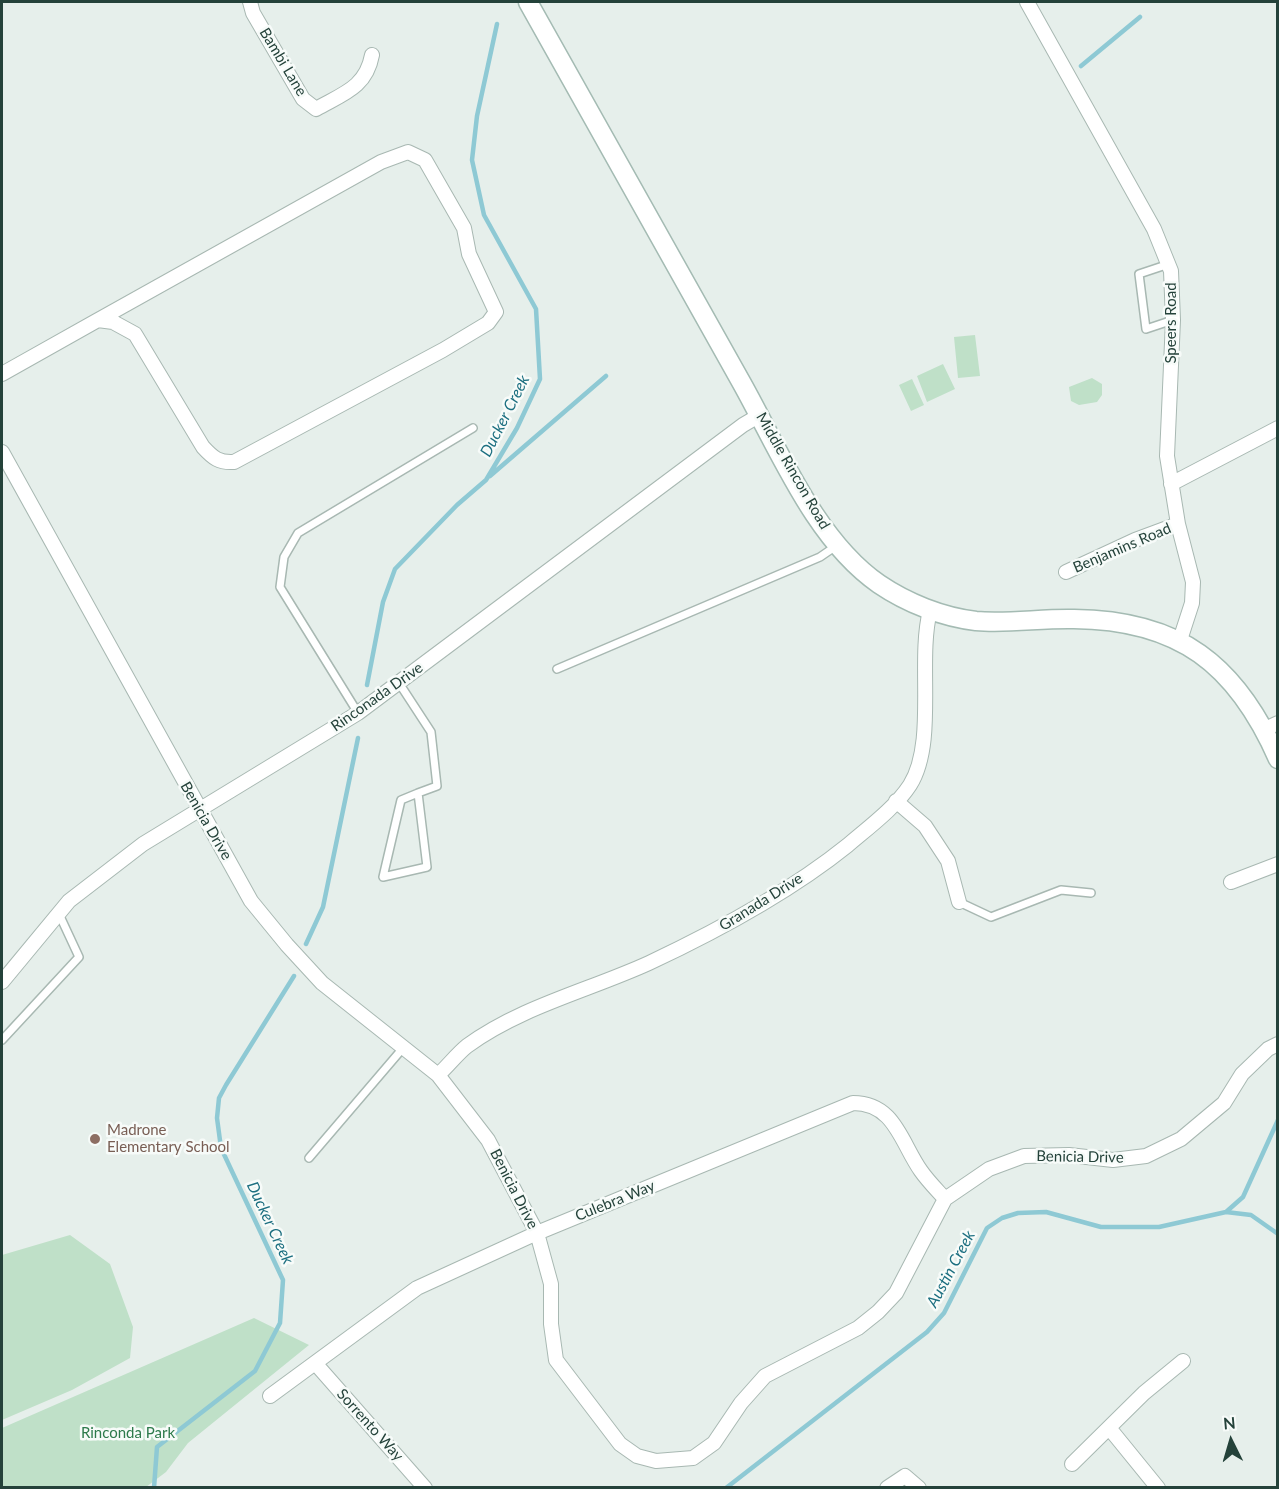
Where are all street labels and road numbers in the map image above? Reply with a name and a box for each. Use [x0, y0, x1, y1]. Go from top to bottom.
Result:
street label: Bambi Lane [256, 25, 310, 99]
street label: Speers Road [1162, 282, 1180, 364]
street label: Middle Rincon Road [752, 409, 834, 533]
street label: Benjamins Road [1070, 519, 1174, 577]
street label: Rinconada Drive [328, 659, 426, 735]
street label: Benicia Drive [176, 779, 236, 863]
street label: Granada Drive [716, 869, 806, 935]
street label: Benicia Drive [486, 1146, 542, 1232]
street label: Benicia Drive [1036, 1147, 1124, 1167]
street label: Culebra Way [572, 1177, 658, 1225]
street label: Sorrento Way [333, 1385, 407, 1465]

